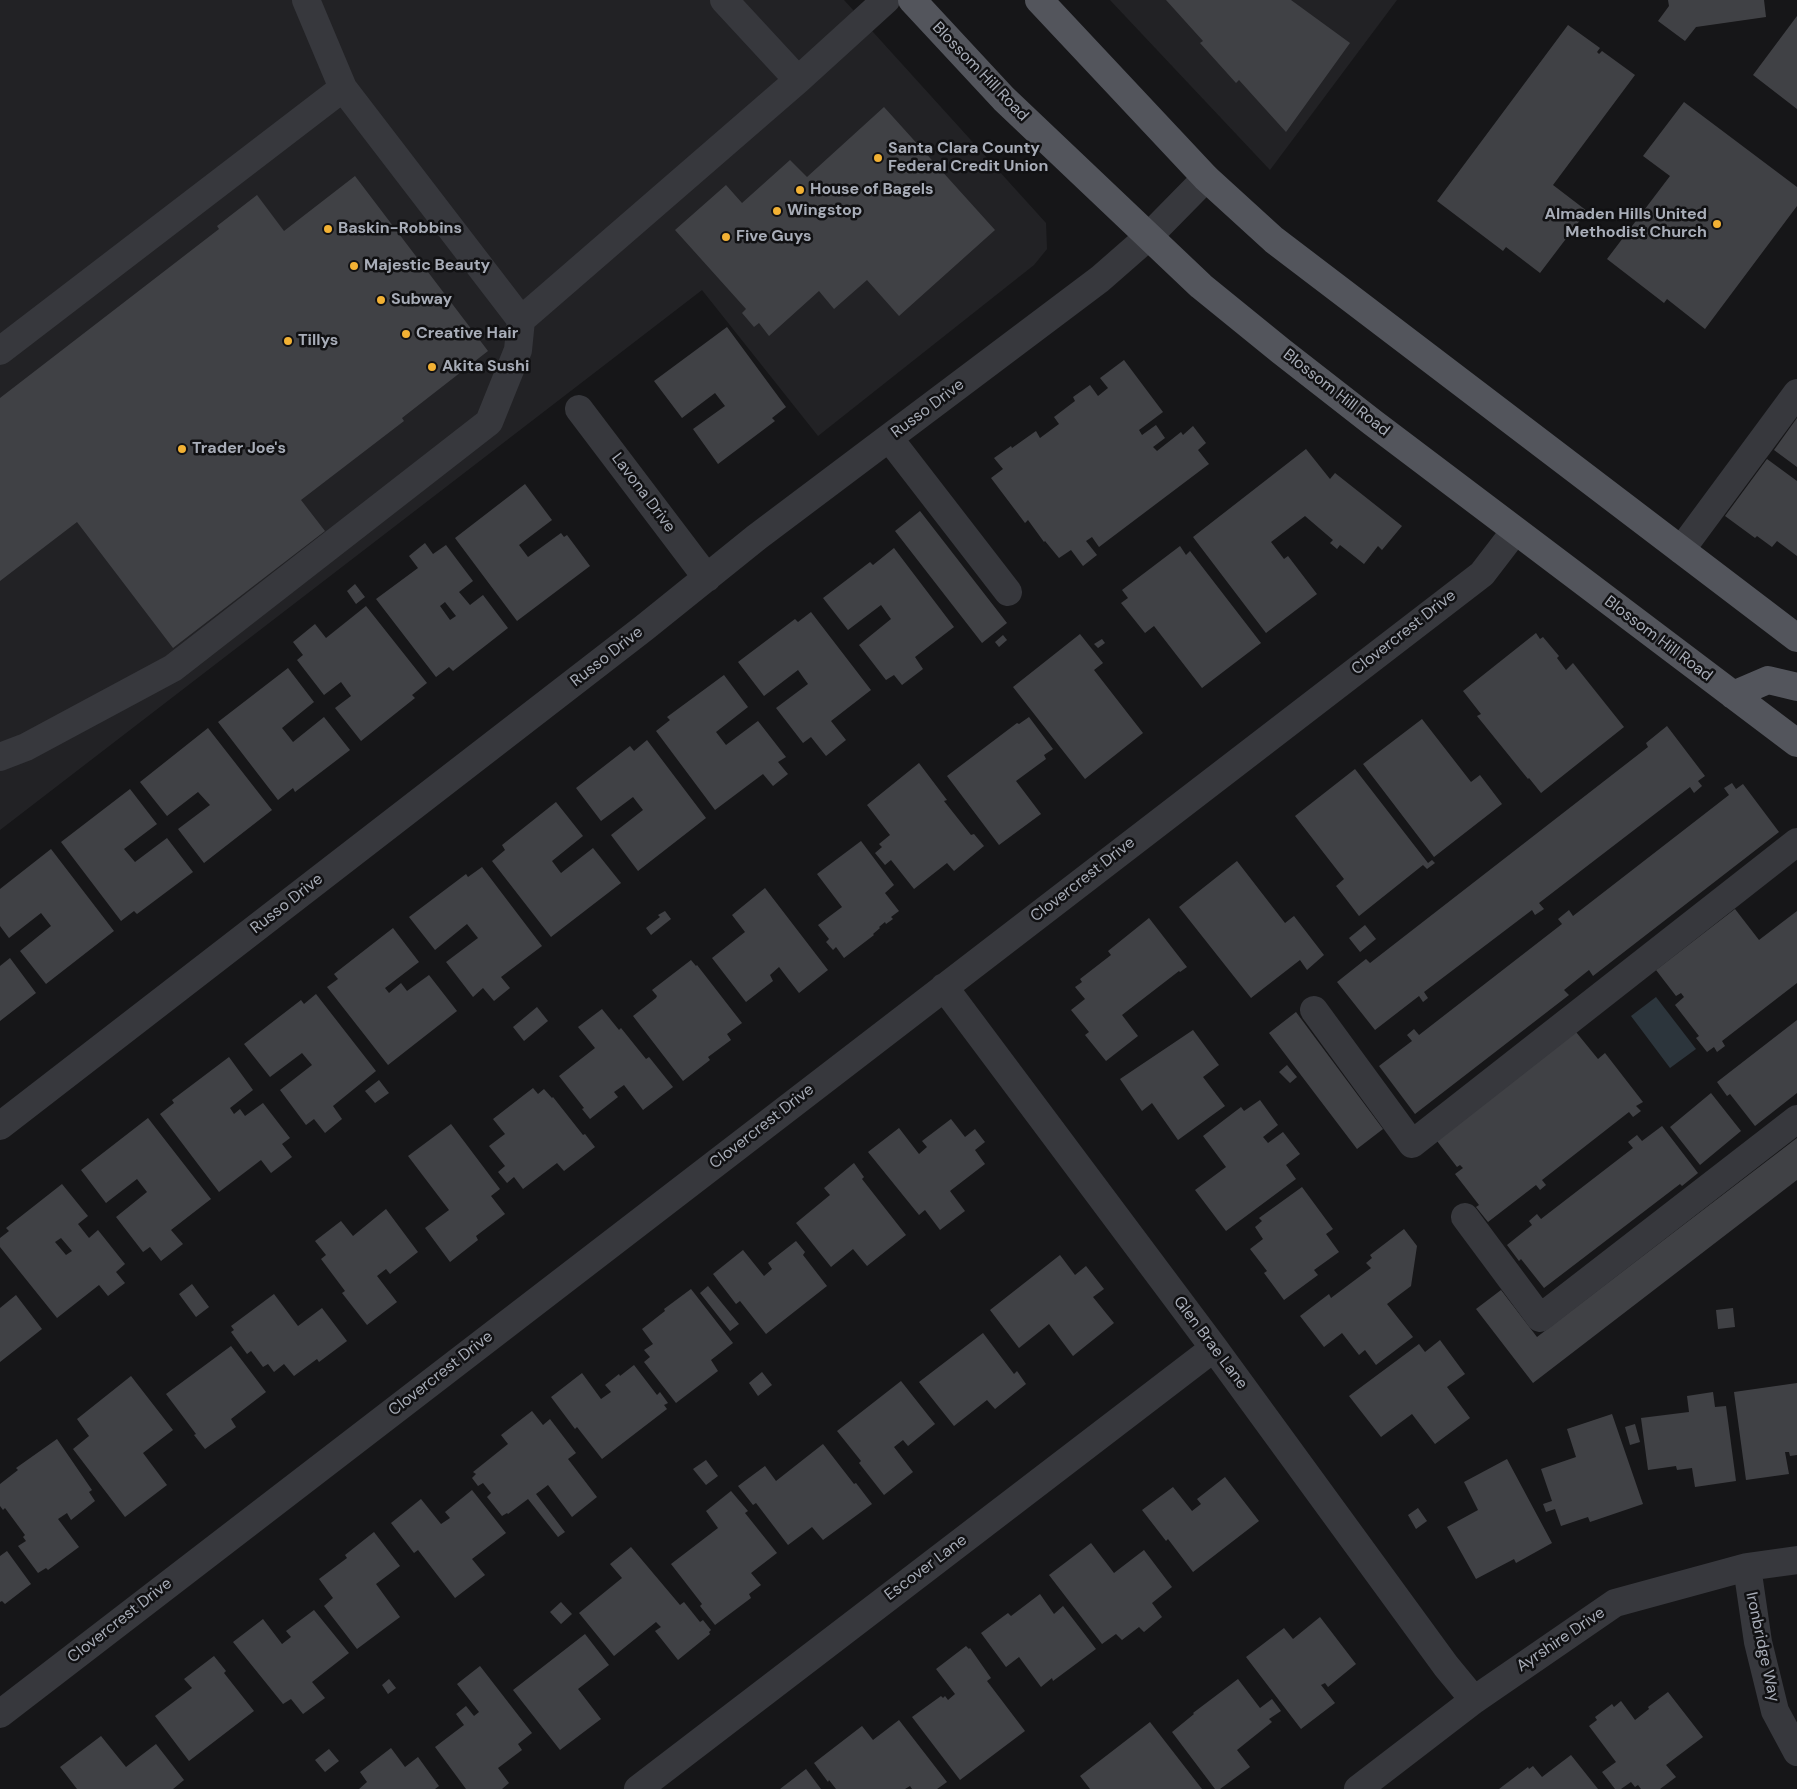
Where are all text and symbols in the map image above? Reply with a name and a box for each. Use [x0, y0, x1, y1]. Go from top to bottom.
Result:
street label: Blossom Hill Road [928, 19, 1032, 125]
place label: Santa Clara County Federal Credit Union [888, 139, 1048, 177]
marker: Santa Clara County Federal Credit Union [872, 152, 884, 164]
place label: House of Bagels [810, 180, 934, 200]
marker: House of Bagels [794, 184, 806, 196]
place label: Wingstop [787, 201, 862, 221]
marker: Wingstop [771, 205, 783, 217]
place label: Almaden Hills United Methodist Church [1545, 205, 1707, 243]
marker: Almaden Hills United Methodist Church [1711, 218, 1723, 230]
place label: Baskin-Robbins [338, 219, 462, 239]
marker: Baskin-Robbins [322, 223, 334, 235]
place label: Five Guys [736, 227, 811, 247]
marker: Five Guys [720, 231, 732, 243]
place label: Majestic Beauty [364, 256, 490, 276]
marker: Majestic Beauty [348, 260, 360, 272]
place label: Subway [391, 290, 452, 310]
marker: Subway [375, 294, 387, 306]
place label: Creative Hair [416, 324, 518, 344]
marker: Creative Hair [400, 328, 412, 340]
place label: Tillys [298, 331, 338, 351]
marker: Tillys [282, 335, 294, 347]
street label: Blossom Hill Road [1279, 345, 1393, 441]
place label: Akita Sushi [442, 357, 529, 377]
marker: Akita Sushi [426, 361, 438, 373]
street label: Russo Drive [888, 375, 968, 443]
place label: Trader Joe's [192, 439, 286, 459]
marker: Trader Joe's [176, 443, 188, 455]
street label: Lavona Drive [607, 450, 679, 536]
street label: Clovercrest Drive [1348, 586, 1460, 680]
street label: Blossom Hill Road [1600, 592, 1716, 686]
street label: Russo Drive [567, 623, 647, 691]
street label: Clovercrest Drive [1027, 833, 1139, 927]
street label: Russo Drive [247, 870, 327, 938]
street label: Clovercrest Drive [706, 1080, 818, 1174]
street label: Glen Brae Lane [1169, 1293, 1251, 1393]
street label: Clovercrest Drive [385, 1327, 497, 1421]
street label: Escover Lane [881, 1531, 971, 1605]
street label: Clovercrest Drive [64, 1574, 176, 1668]
street label: Ironbridge Way [1741, 1590, 1783, 1704]
street label: Ayrshire Drive [1513, 1603, 1609, 1677]

